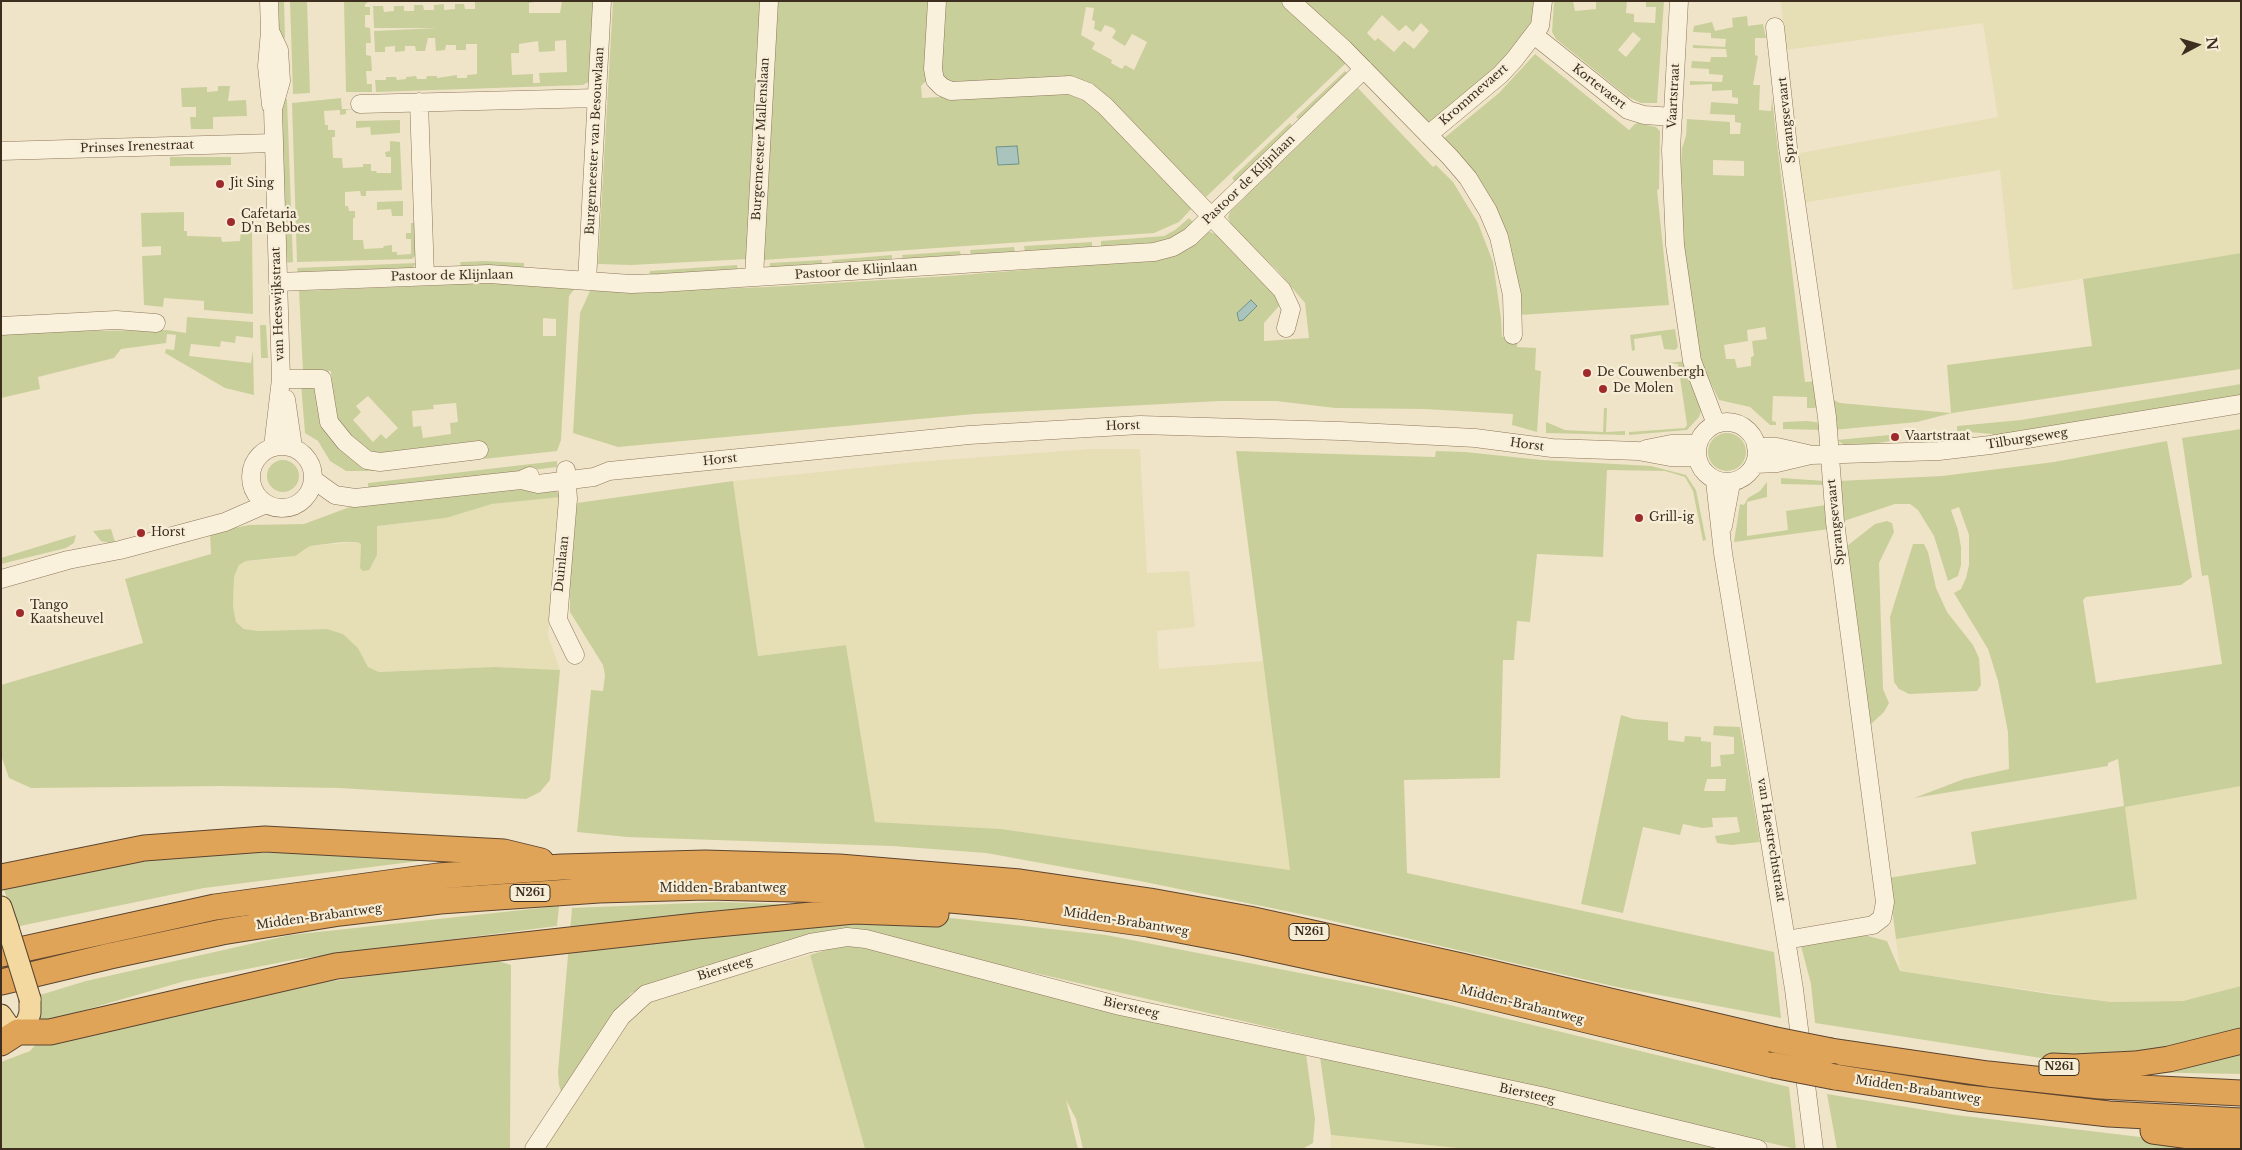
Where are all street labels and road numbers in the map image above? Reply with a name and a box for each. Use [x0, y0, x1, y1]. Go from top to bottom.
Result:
street label: Burgemeester van Besouwlaan [583, 47, 607, 235]
street label: Burgemeester Mallenslaan [750, 57, 772, 221]
street label: Krommevaert [1437, 61, 1511, 129]
street label: Kortevaert [1569, 61, 1629, 113]
street label: Vaartstraat [1665, 63, 1683, 129]
street label: Sprangsevaart [1775, 76, 1799, 164]
street label: Pastoor de Klijnlaan [1200, 132, 1298, 228]
street label: Prinses Irenestraat [80, 138, 194, 156]
street label: van Heeswijkstraat [269, 247, 287, 361]
street label: Pastoor de Klijnlaan [794, 260, 918, 282]
street label: Pastoor de Klijnlaan [391, 268, 513, 284]
street label: Horst [1106, 418, 1140, 434]
street label: Tilburgseweg [1985, 425, 2069, 453]
street label: Horst [1509, 435, 1545, 455]
street label: Horst [702, 451, 738, 469]
street label: Sprangsevaart [1824, 478, 1848, 566]
street label: Duinlaan [552, 535, 572, 593]
street label: van Haestrechtstraat [1754, 777, 1788, 903]
street label: Midden-Brabantweg [660, 882, 786, 896]
road number: N261 [510, 884, 550, 901]
street label: Midden-Brabantweg [255, 901, 383, 933]
street label: Midden-Brabantweg [1062, 905, 1190, 939]
road number: N261 [1289, 924, 1329, 940]
street label: Biersteeg [696, 954, 754, 984]
street label: Midden-Brabantweg [1459, 983, 1585, 1027]
street label: Biersteeg [1102, 995, 1160, 1021]
road number: N261 [2039, 1058, 2079, 1076]
street label: Midden-Brabantweg [1854, 1073, 1982, 1107]
street label: Biersteeg [1498, 1081, 1556, 1107]

